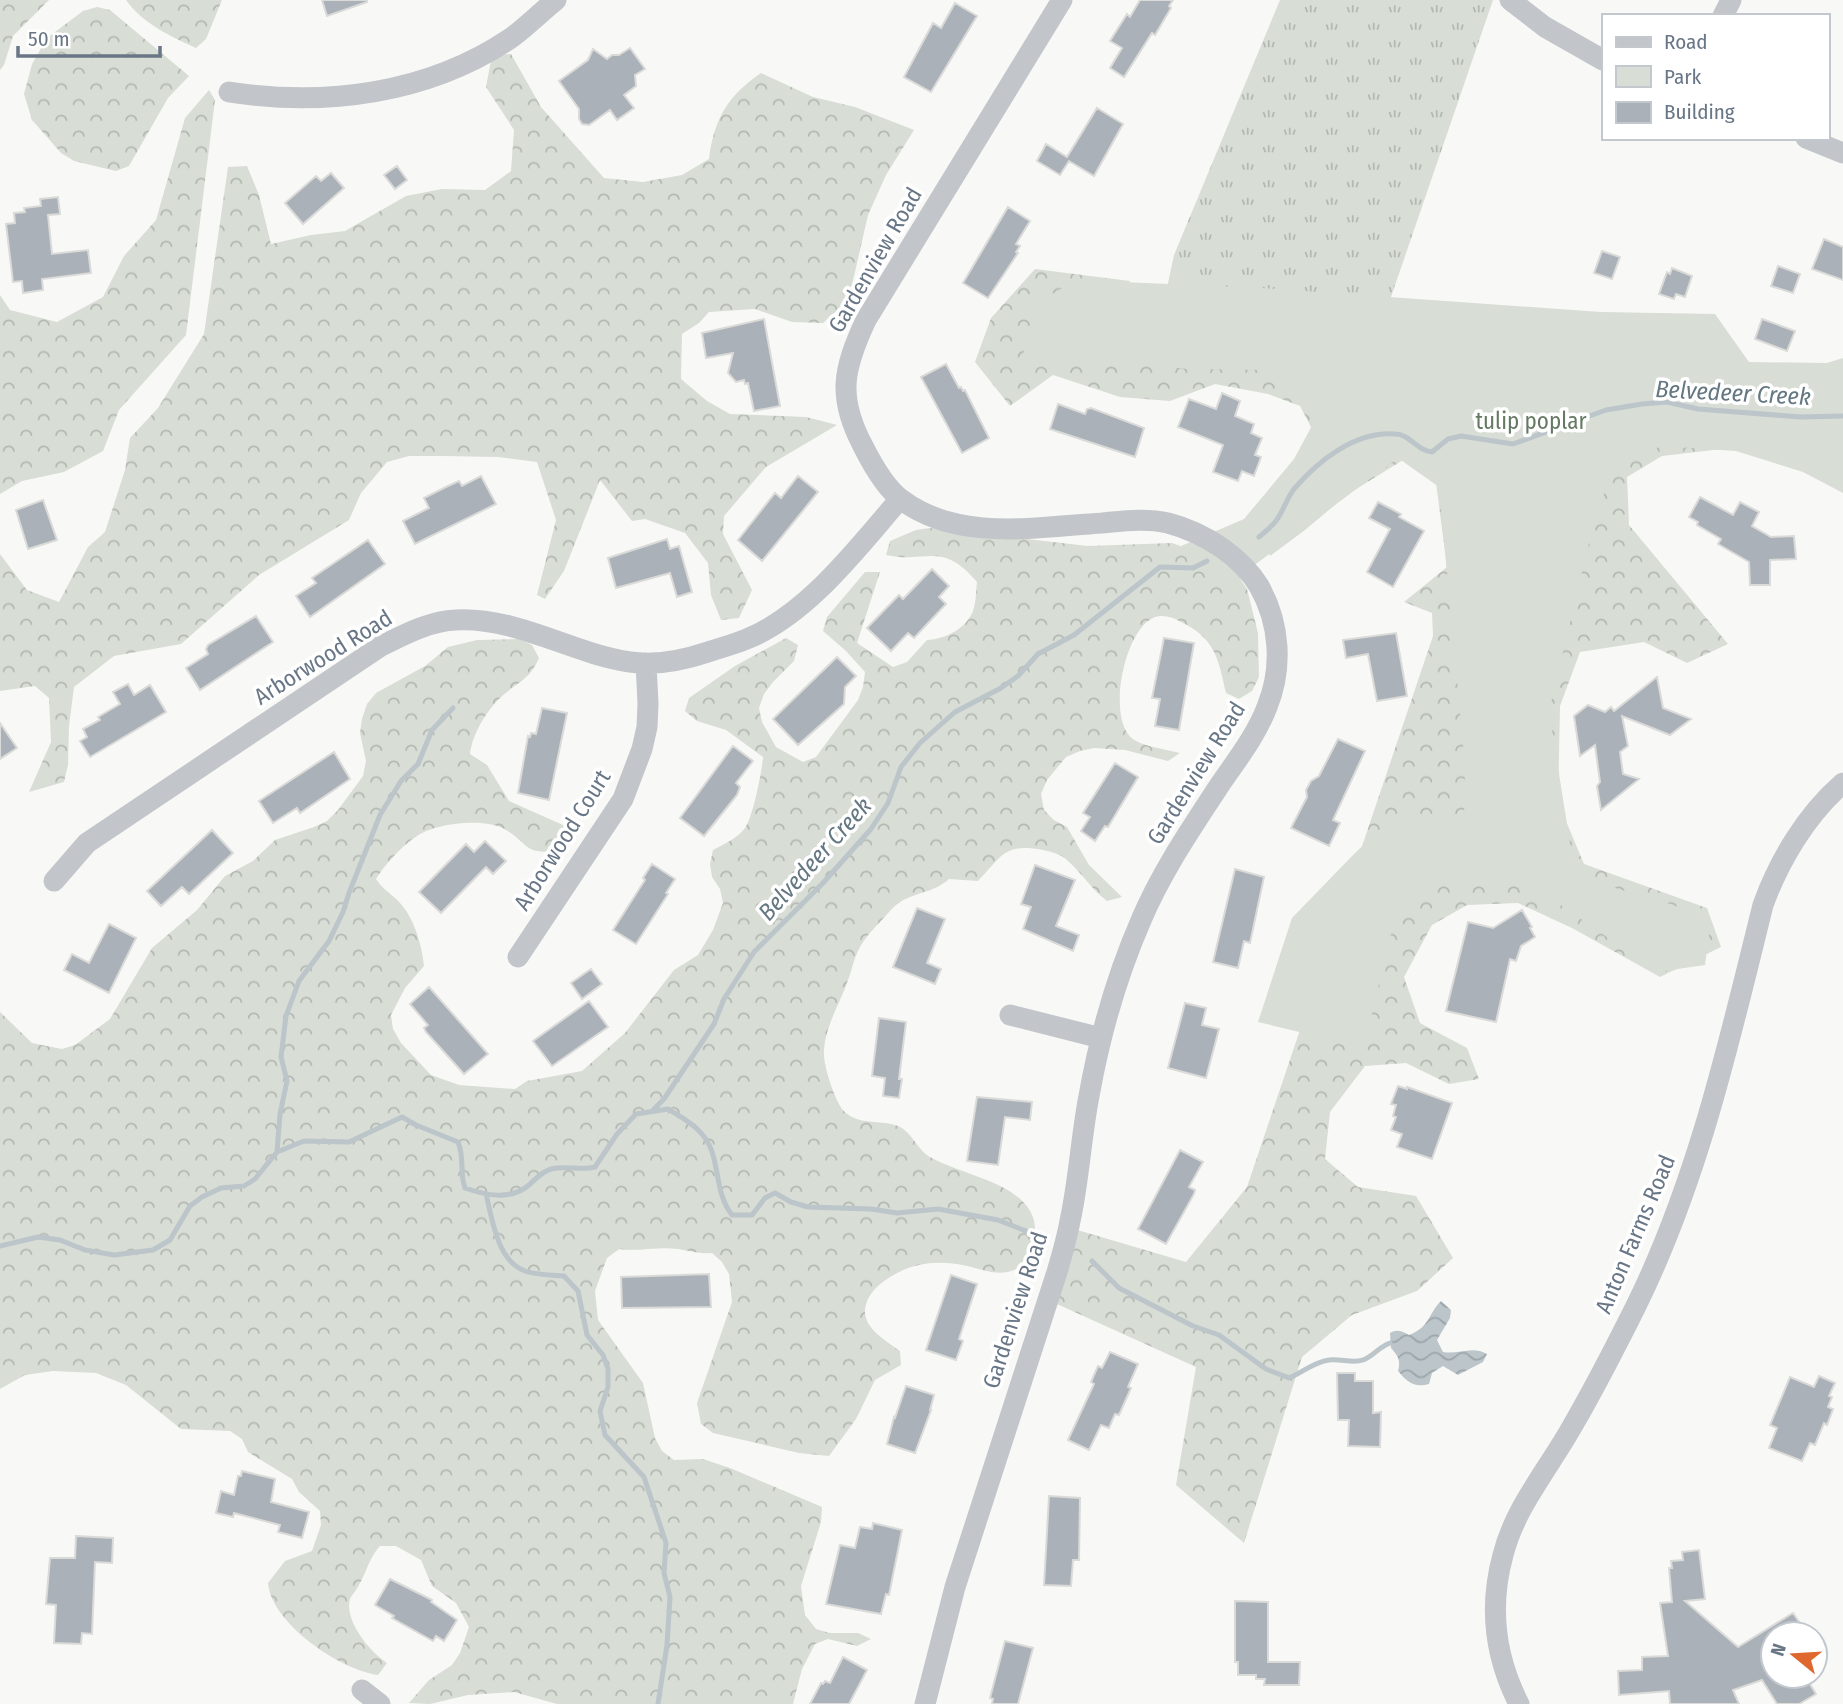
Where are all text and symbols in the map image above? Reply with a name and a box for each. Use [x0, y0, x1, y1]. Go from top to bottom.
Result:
scale bar [18, 14, 159, 58]
legend [1602, 14, 1829, 140]
text: 50 m [28, 26, 70, 52]
text: Road [1664, 29, 1708, 55]
text: Park [1664, 64, 1702, 90]
text: Building [1664, 99, 1735, 125]
street label: Gardenview Road [822, 182, 928, 338]
water label: Belvedeer Creek [1655, 375, 1812, 411]
park label: tulip poplar [1476, 407, 1586, 435]
street label: Arborwood Road [249, 603, 397, 711]
street label: Gardenview Road [1141, 696, 1251, 850]
street label: Arborwood Court [508, 764, 617, 915]
water label: Belvedeer Creek [753, 792, 878, 926]
street label: Anton Farms Road [1589, 1150, 1681, 1318]
street label: Gardenview Road [976, 1228, 1054, 1392]
north arrow [1759, 1620, 1829, 1690]
text: N [1766, 1641, 1791, 1659]

